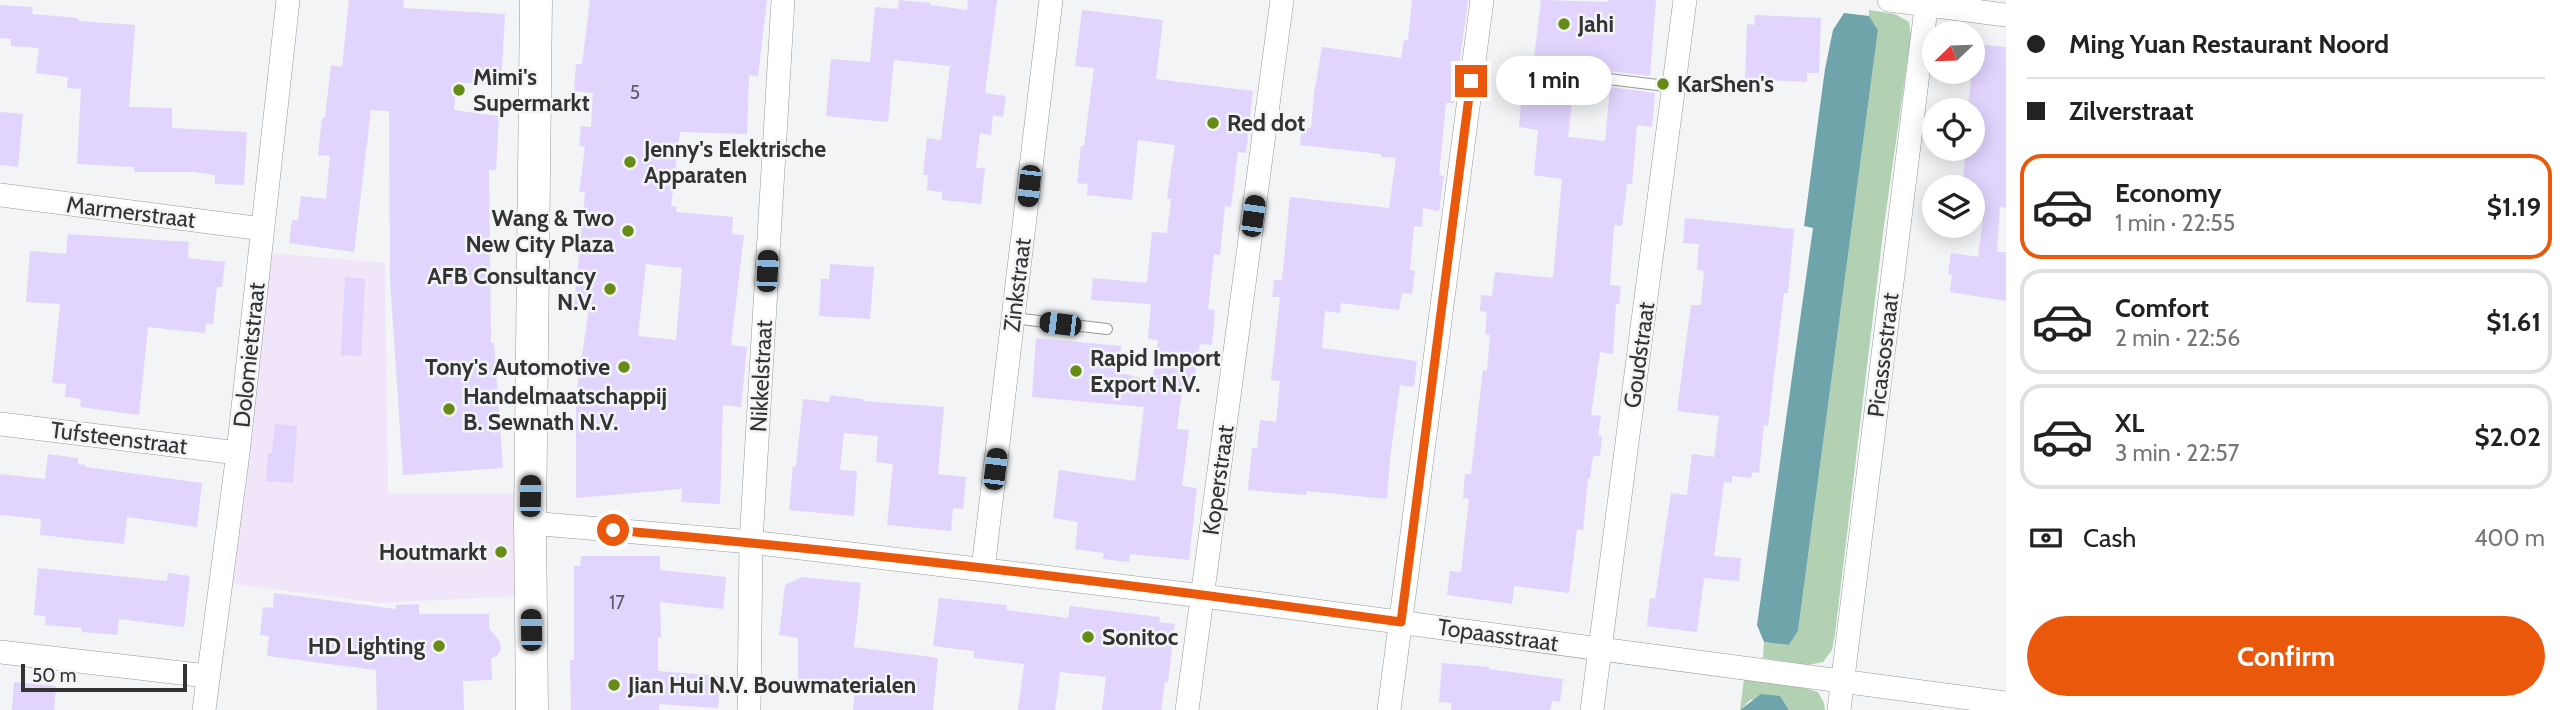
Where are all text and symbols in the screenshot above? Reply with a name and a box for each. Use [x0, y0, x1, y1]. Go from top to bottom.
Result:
place label: Jahi [1577, 10, 1614, 38]
marker: Jahi [1556, 16, 1572, 32]
north arrow [1922, 21, 1984, 84]
map controls [1922, 21, 1985, 238]
text: Ming Yuan Restaurant Noord [2069, 28, 2389, 60]
callout: 1 min [1496, 56, 1611, 106]
place label: Mimi's Supermarkt [473, 63, 590, 117]
route end [1455, 65, 1487, 97]
text: 1 min [1528, 66, 1580, 94]
place label: KarShen's [1677, 70, 1774, 98]
marker: KarShen's [1655, 76, 1671, 92]
house number: 5 [630, 81, 640, 104]
marker: Mimi's Supermarkt [451, 82, 467, 98]
text: Zilverstraat [2069, 95, 2194, 127]
button: locate [1922, 98, 1985, 161]
place label: Red dot [1227, 109, 1305, 137]
marker: Red dot [1205, 115, 1221, 131]
place label: Jenny's Elektrische Apparaten [643, 135, 826, 189]
marker: Jenny's Elektrische Apparaten [622, 154, 638, 170]
car [1017, 164, 1042, 208]
button: layers [1922, 175, 1985, 238]
icon: car [2031, 175, 2094, 238]
text: Economy [2115, 177, 2221, 209]
street label: Marmerstraat [65, 190, 197, 234]
text: $1.19 [2487, 191, 2541, 223]
car [1240, 194, 1267, 238]
place label: Wang & Two New City Plaza [465, 204, 615, 258]
text: 1 min · 22:55 [2115, 209, 2235, 237]
marker: Wang & Two New City Plaza [620, 223, 636, 239]
street label: Zinkstraat [997, 236, 1037, 334]
car [756, 249, 779, 293]
place label: AFB Consultancy N.V. [427, 262, 597, 316]
street label: Dolomietstraat [227, 281, 271, 429]
marker: AFB Consultancy N.V. [602, 281, 618, 297]
icon: car [2031, 290, 2094, 353]
street label: Picassostraat [1861, 291, 1905, 419]
text: Comfort [2115, 292, 2209, 324]
street label: Goudstraat [1618, 300, 1660, 410]
text: $1.61 [2486, 306, 2541, 338]
car [1038, 311, 1083, 337]
street label: Nikkelstraat [744, 319, 778, 433]
text: 2 min · 22:56 [2115, 324, 2240, 352]
place label: Rapid Import Export N.V. [1090, 344, 1221, 398]
place label: Tony's Automotive [425, 353, 610, 381]
marker: Tony's Automotive [616, 359, 632, 375]
marker: Rapid Import Export N.V. [1068, 363, 1084, 379]
place label: Handelmaatschappij B. Sewnath N.V. [463, 382, 667, 436]
marker: Handelmaatschappij B. Sewnath N.V. [441, 401, 457, 417]
icon: car [2031, 405, 2094, 468]
text: XL [2115, 407, 2144, 439]
street label: Tufsteenstraat [49, 416, 189, 460]
text: $2.02 [2475, 421, 2541, 453]
street label: Koperstraat [1196, 423, 1240, 537]
text: 3 min · 22:57 [2115, 439, 2239, 467]
car [983, 447, 1008, 491]
car [520, 475, 541, 517]
route start [597, 514, 629, 546]
icon: cash [2027, 519, 2065, 557]
text: Cash [2083, 522, 2136, 554]
text: 400 m [2474, 524, 2545, 552]
place label: Houtmarkt [379, 538, 487, 566]
marker: Houtmarkt [493, 544, 509, 560]
house number: 17 [609, 591, 625, 614]
car [521, 609, 542, 651]
street label: Topaasstraat [1436, 613, 1560, 657]
button: Confirm [2027, 616, 2545, 696]
place label: Sonitoc [1102, 623, 1178, 651]
marker: Sonitoc [1080, 629, 1096, 645]
place label: HD Lighting [308, 632, 425, 660]
marker: HD Lighting [431, 638, 447, 654]
scale bar [21, 661, 187, 693]
text: 50 m [32, 664, 76, 687]
place label: Jian Hui N.V. Bouwmaterialen [627, 671, 916, 699]
marker: Jian Hui N.V. Bouwmaterialen [606, 677, 622, 693]

